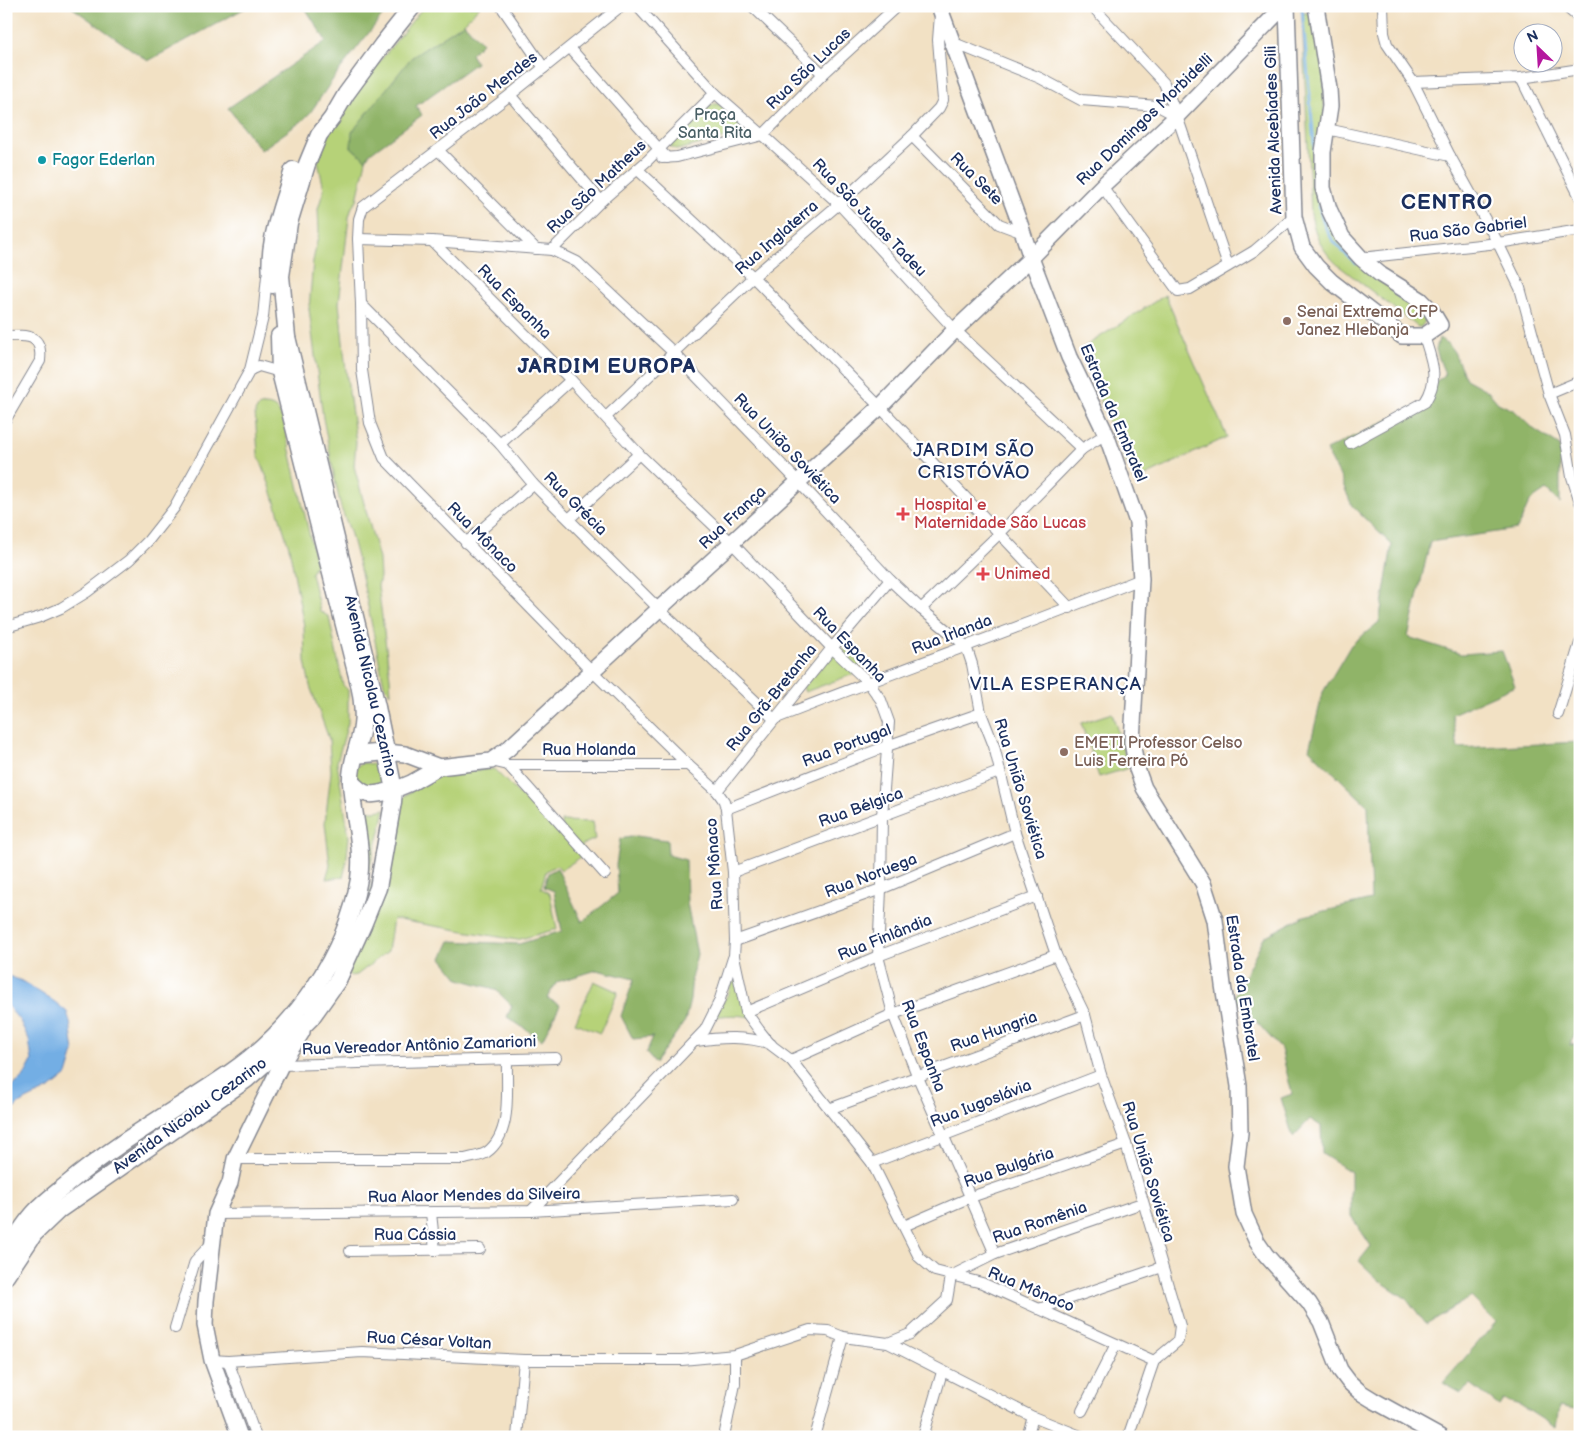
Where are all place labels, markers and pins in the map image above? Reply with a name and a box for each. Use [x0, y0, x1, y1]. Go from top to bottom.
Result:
place label: Fagor Ederlan [52, 151, 155, 170]
marker: Fagor Ederlan [36, 154, 48, 166]
place label: Senai Extrema CFP Janez Hlebanja [1297, 303, 1438, 340]
marker: Senai Extrema CFP Janez Hlebanja [1281, 315, 1293, 327]
place label: Hospital e Maternidade São Lucas [914, 496, 1086, 533]
marker: Hospital e Maternidade São Lucas [896, 507, 910, 521]
place label: Unimed [994, 565, 1050, 584]
marker: Unimed [976, 567, 990, 581]
place label: EMETI Professor Celso Luis Ferreira Pó [1074, 734, 1243, 771]
marker: EMETI Professor Celso Luis Ferreira Pó [1058, 746, 1070, 758]

